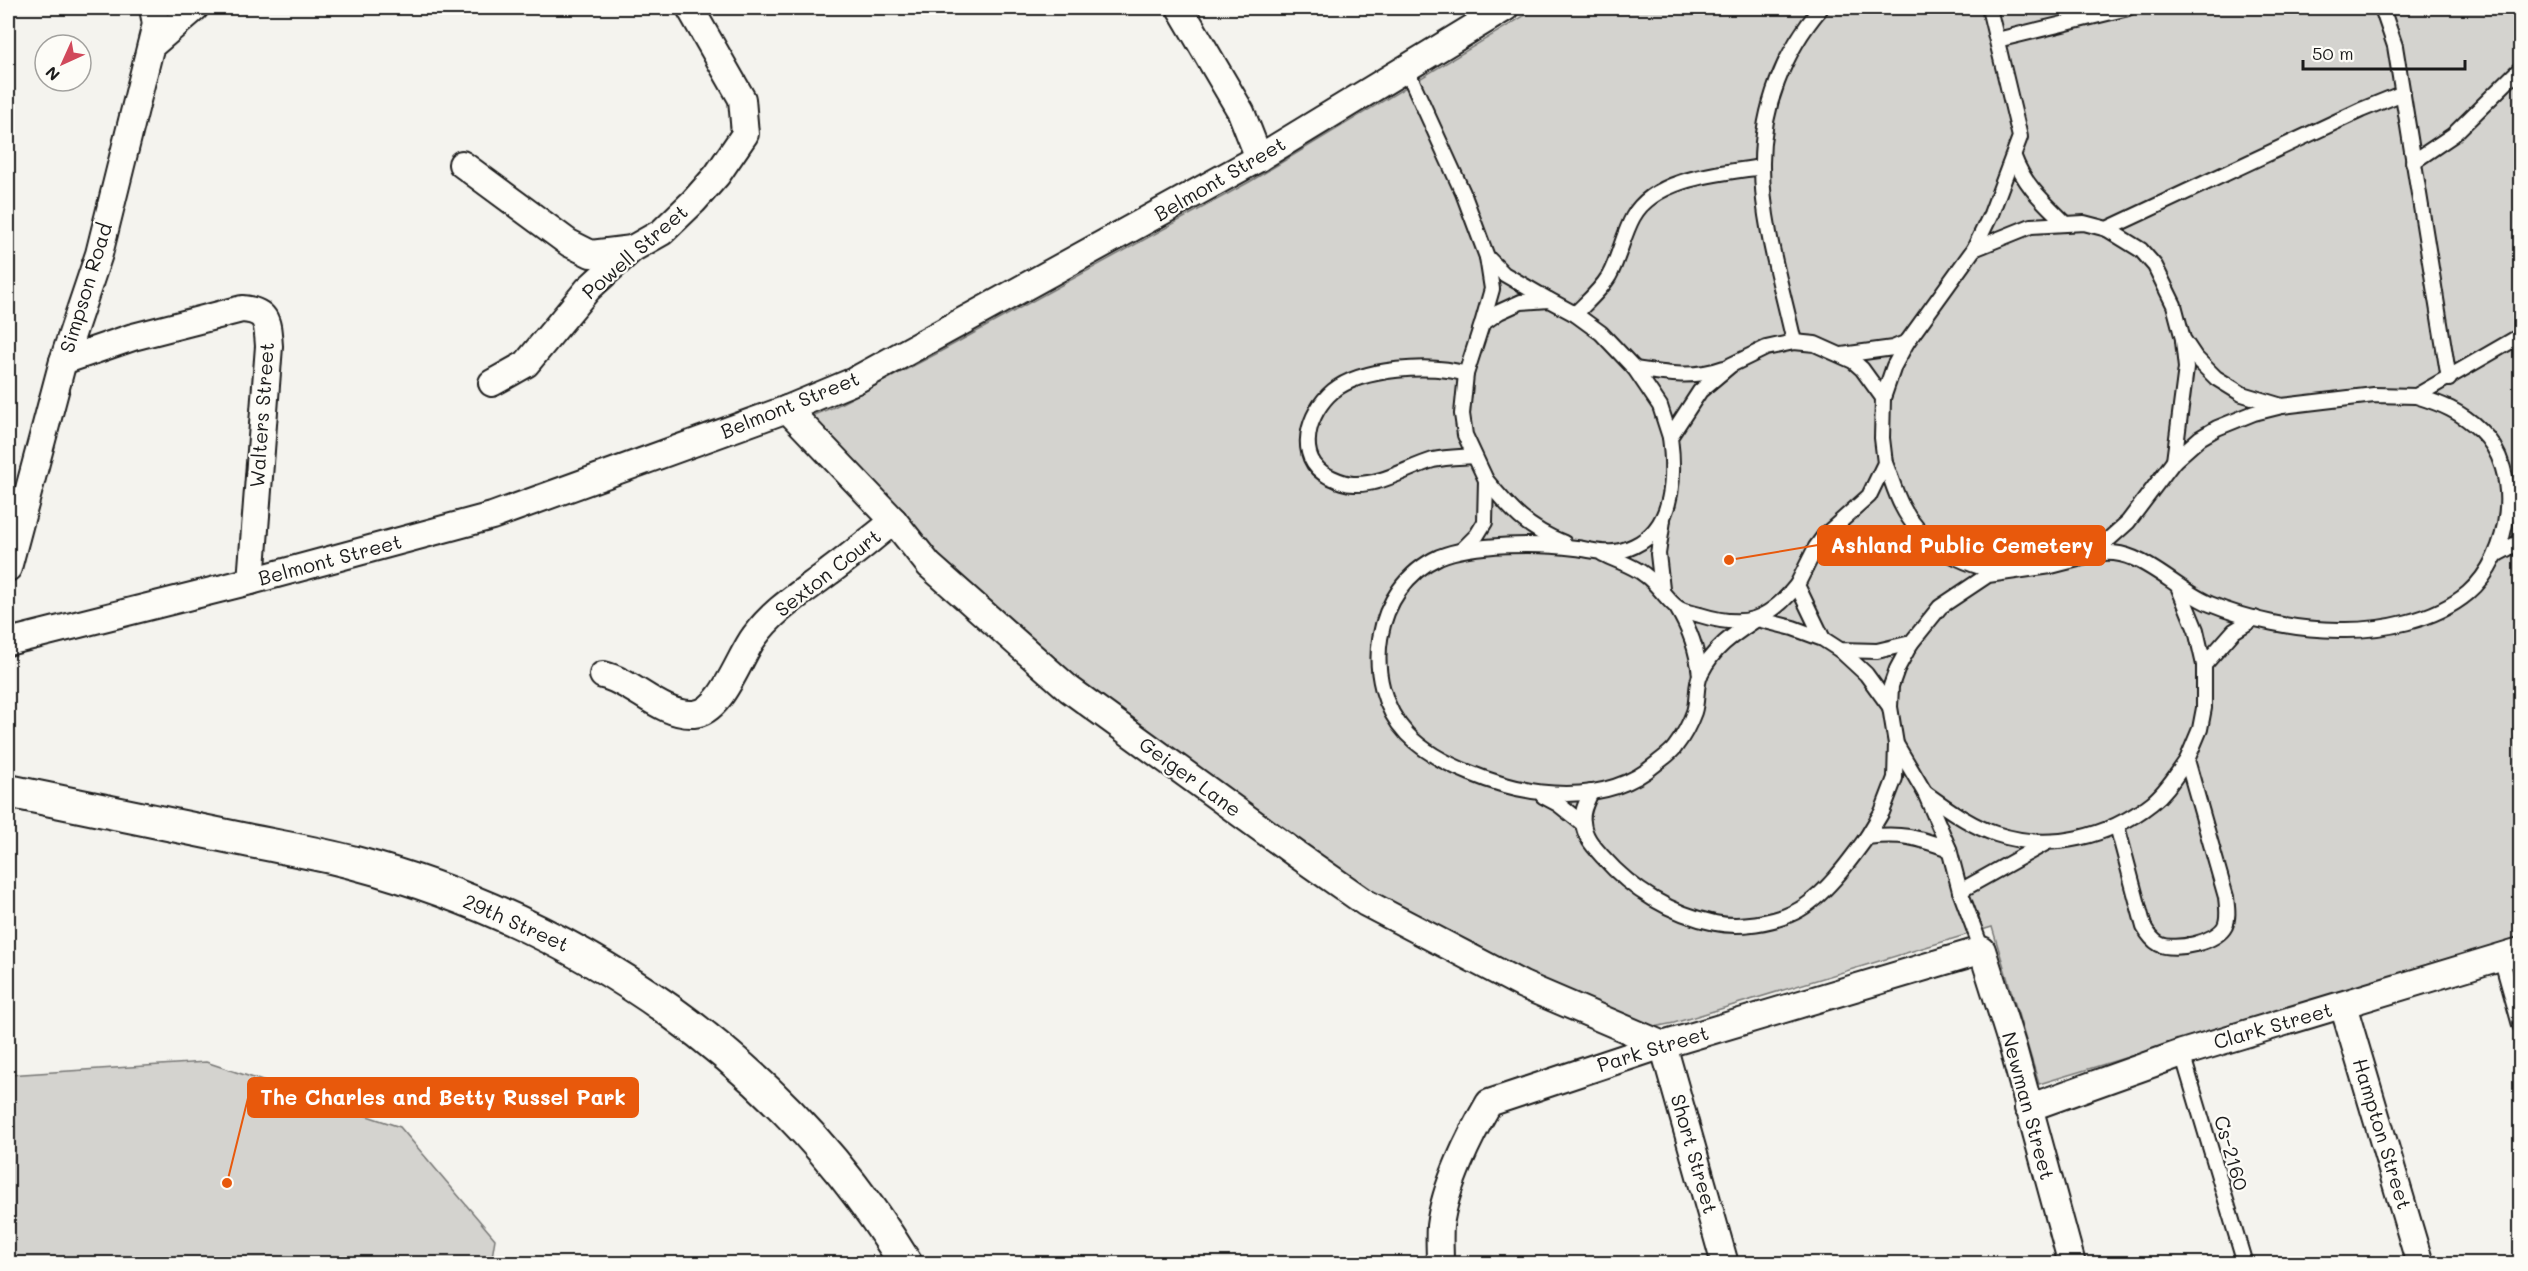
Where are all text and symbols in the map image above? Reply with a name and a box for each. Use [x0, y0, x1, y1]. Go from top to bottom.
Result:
north arrow [33, 33, 93, 93]
scale bar [2303, 33, 2465, 71]
text: 50 m [2312, 41, 2354, 65]
text: N [40, 62, 64, 86]
street label: Belmont Street [1149, 130, 1290, 226]
street label: Powell Street [576, 198, 693, 304]
street label: Simpson Road [53, 220, 117, 356]
street label: Walters Street [243, 341, 279, 489]
street label: Belmont Street [716, 364, 863, 444]
street label: Sexton Court [769, 523, 886, 622]
callout: Ashland Public Cemetery [1818, 526, 2105, 565]
street label: Belmont Street [255, 527, 404, 591]
text: Ashland Public Cemetery [1831, 531, 2093, 559]
street label: Geiger Lane [1134, 730, 1247, 822]
street label: 29th Street [459, 887, 573, 957]
street label: Clark Street [2210, 996, 2335, 1054]
street label: Park Street [1594, 1019, 1712, 1077]
street label: Newman Street [1997, 1029, 2061, 1183]
street label: Hampton Street [2348, 1055, 2418, 1212]
callout: The Charles and Betty Russel Park [248, 1078, 638, 1117]
text: The Charles and Betty Russel Park [260, 1083, 626, 1111]
street label: Short Street [1665, 1091, 1724, 1217]
street label: Cs-2160 [2209, 1112, 2255, 1193]

